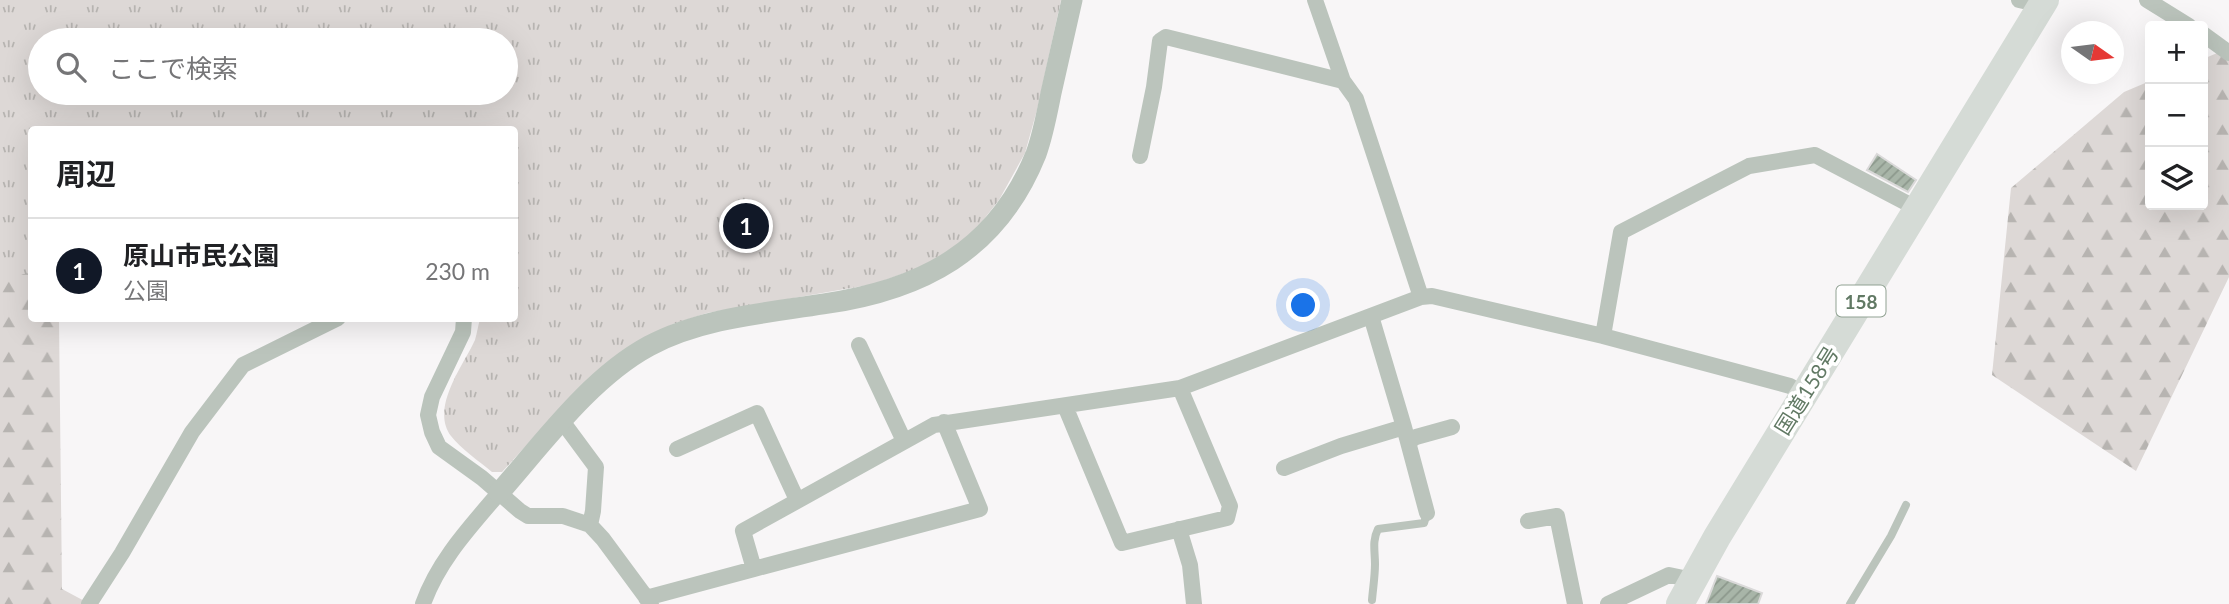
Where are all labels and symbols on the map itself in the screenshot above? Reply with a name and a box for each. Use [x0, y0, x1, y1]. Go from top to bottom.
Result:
north arrow [2061, 21, 2124, 84]
pin: 1 [723, 200, 769, 252]
road number: 158 [1836, 286, 1885, 316]
your location [1286, 288, 1320, 322]
street label: 国道158号 [1769, 341, 1843, 439]

